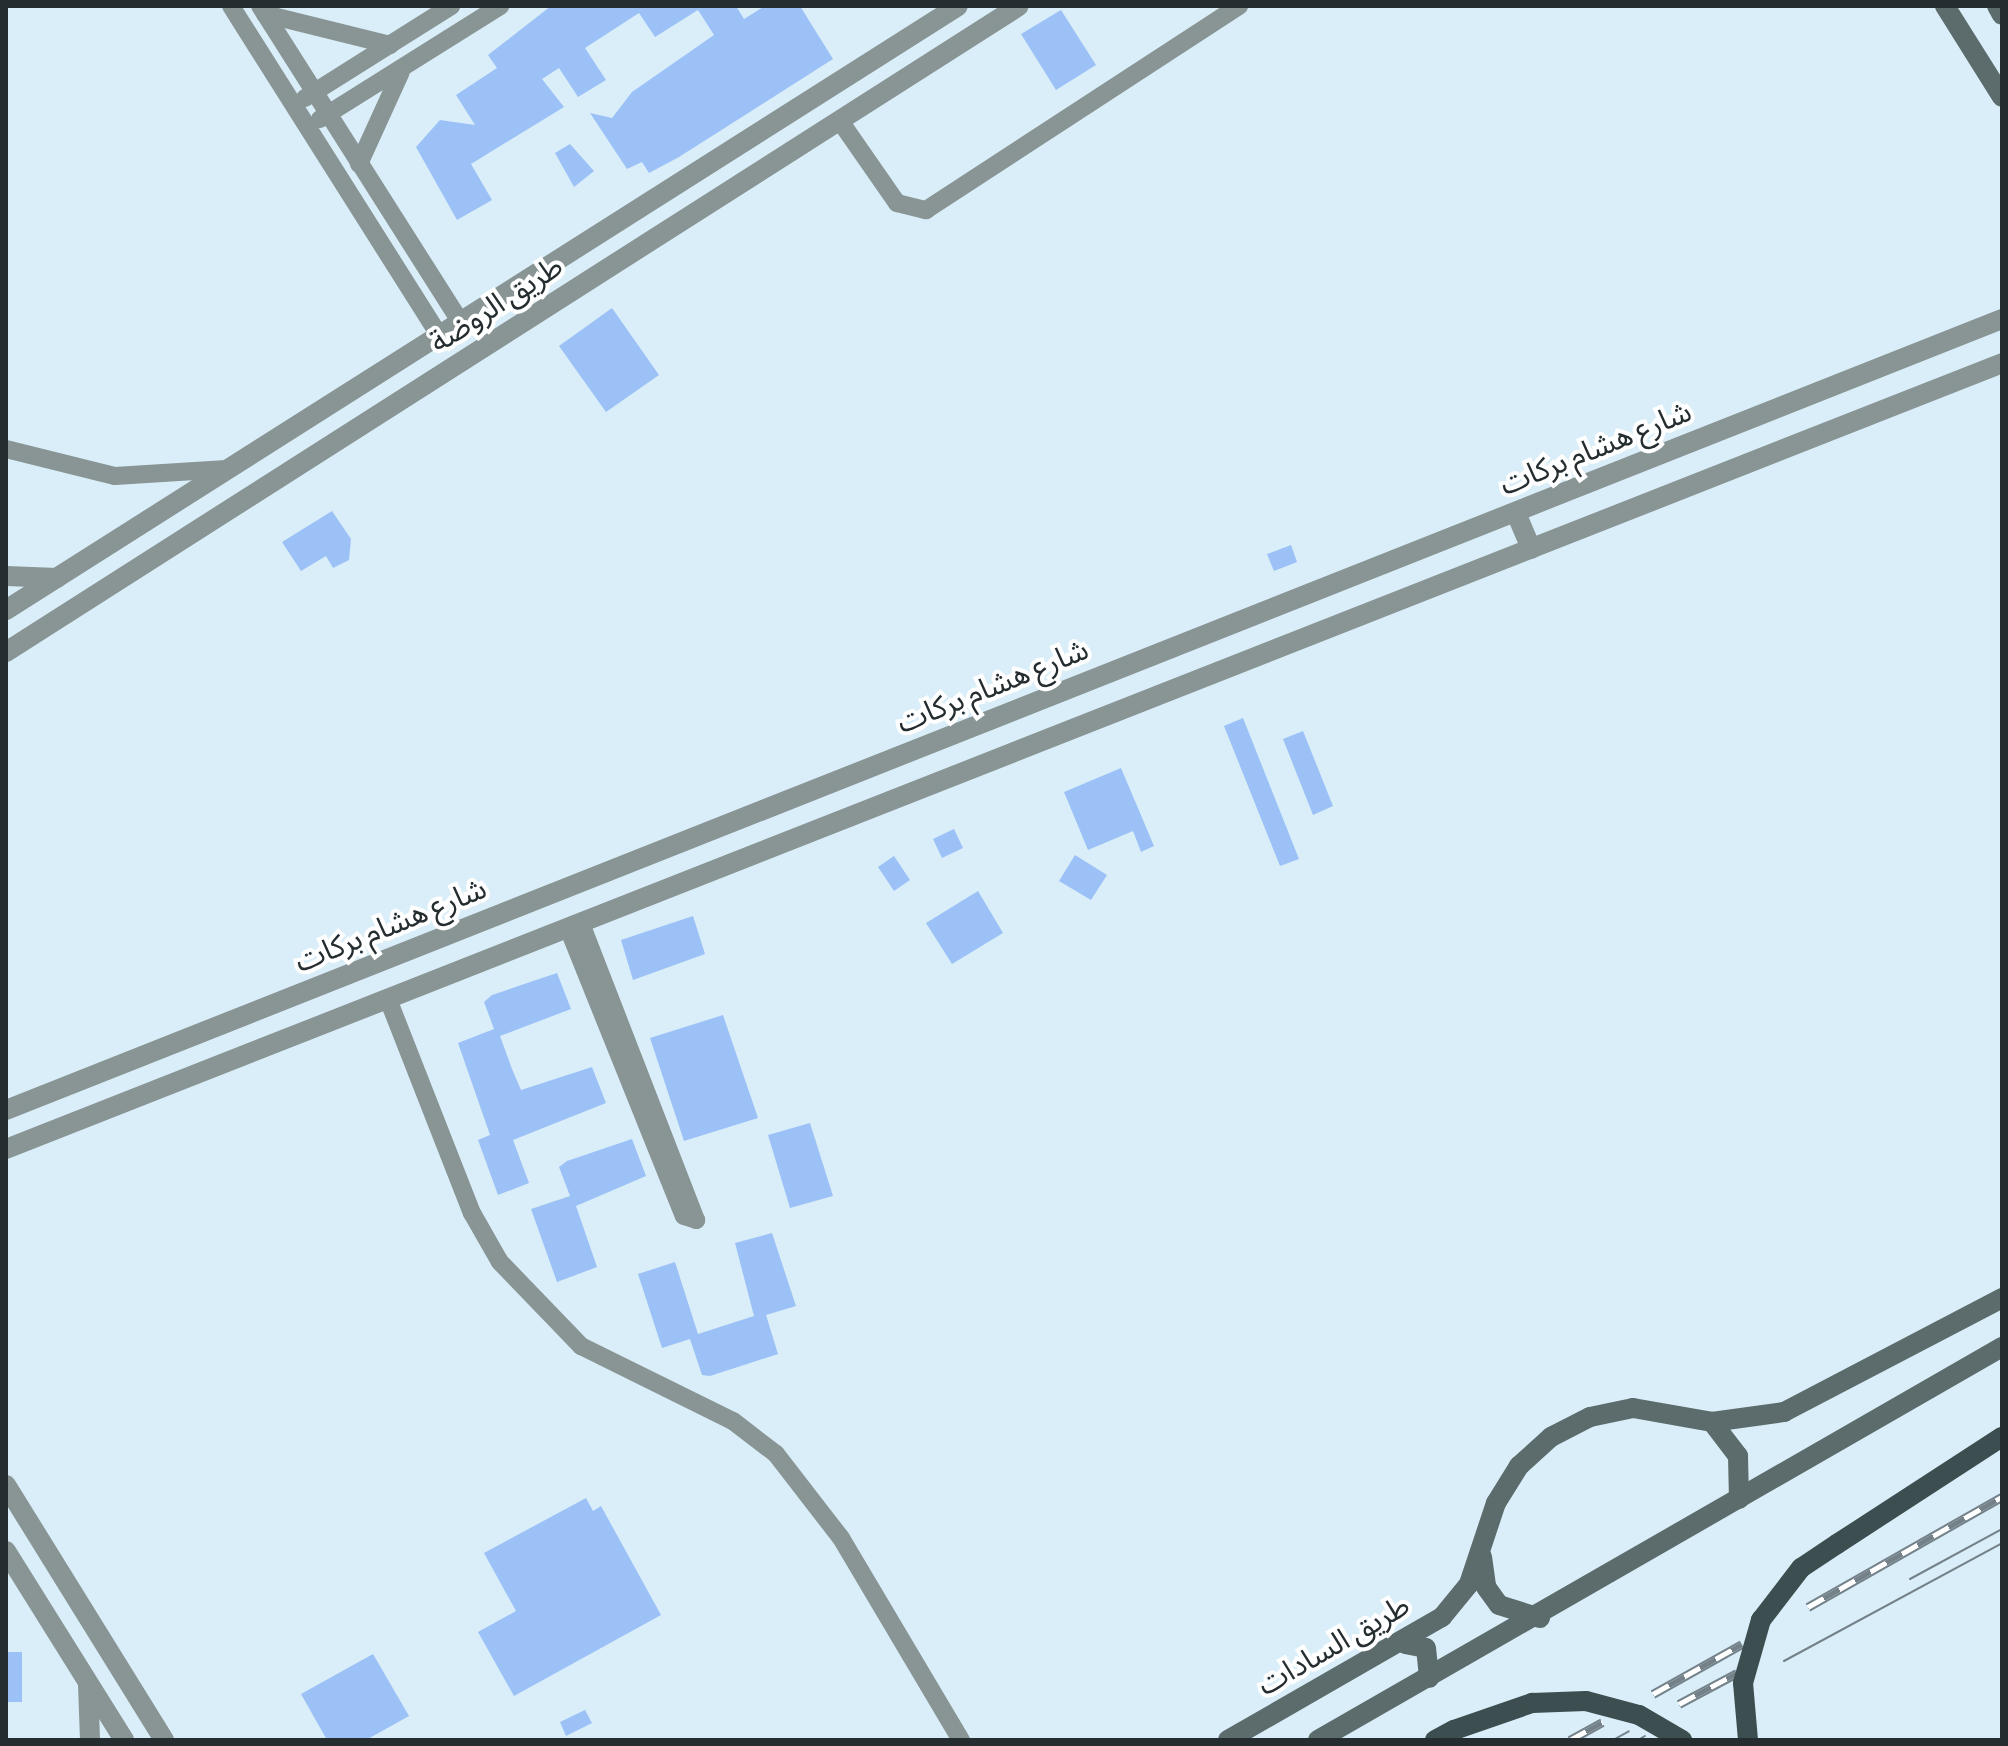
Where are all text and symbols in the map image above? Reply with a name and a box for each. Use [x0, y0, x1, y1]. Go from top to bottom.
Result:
street label: طريق الروضة [424, 249, 570, 361]
street label: شارع هشام بركات [1495, 394, 1697, 504]
street label: شارع هشام بركات [892, 632, 1094, 742]
street label: شارع هشام بركات [290, 871, 492, 981]
street label: طريق السادات [1252, 1588, 1416, 1704]

